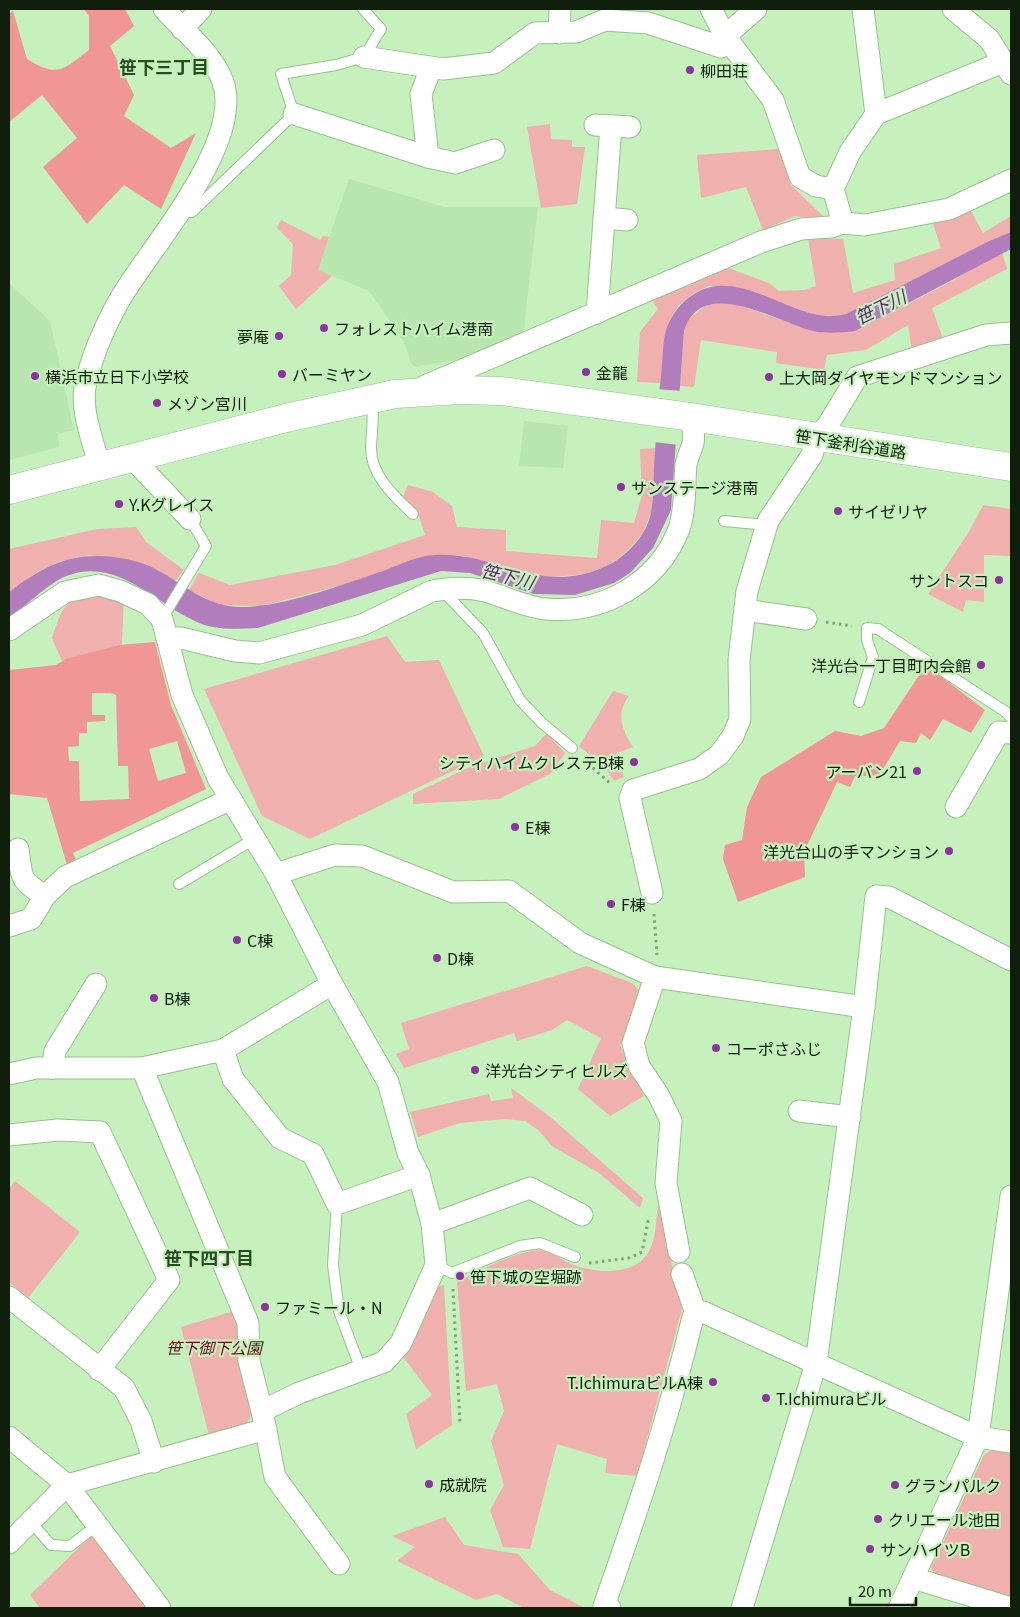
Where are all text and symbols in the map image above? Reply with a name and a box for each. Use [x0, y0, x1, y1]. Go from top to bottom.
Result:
district label: 笹下三丁目 [119, 53, 209, 79]
place label: 柳田荘 [700, 58, 748, 82]
marker: 柳田荘 [684, 64, 696, 76]
water label: 笹下川 [850, 282, 912, 330]
place label: フォレストハイム港南 [334, 316, 493, 340]
marker: フォレストハイム港南 [318, 322, 330, 334]
place label: 夢庵 [237, 324, 269, 348]
marker: 夢庵 [273, 330, 285, 342]
place label: 金龍 [596, 360, 628, 384]
place label: バーミヤン [292, 362, 372, 386]
place label: 横浜市立日下小学校 [45, 364, 189, 388]
place label: 上大岡ダイヤモンドマンション [779, 365, 1003, 389]
marker: 金龍 [580, 366, 592, 378]
marker: バーミヤン [276, 368, 288, 380]
marker: 横浜市立日下小学校 [29, 370, 41, 382]
marker: 上大岡ダイヤモンドマンション [763, 371, 775, 383]
place label: メゾン宮川 [167, 391, 247, 415]
marker: メゾン宮川 [151, 397, 163, 409]
street label: 笹下釜利谷道路 [794, 422, 908, 464]
place label: サンステージ港南 [631, 475, 758, 499]
marker: サンステージ港南 [615, 481, 627, 493]
place label: Y.Kグレイス [128, 492, 214, 516]
marker: Y.Kグレイス [113, 498, 125, 510]
place label: サイゼリヤ [848, 499, 928, 523]
marker: サイゼリヤ [832, 505, 844, 517]
water label: 笹下川 [479, 556, 539, 595]
place label: サントスコ [909, 568, 989, 592]
marker: サントスコ [993, 574, 1005, 586]
place label: 洋光台一丁目町内会館 [811, 653, 971, 677]
marker: 洋光台一丁目町内会館 [975, 659, 987, 671]
place label: シティハイムクレステB棟 [439, 750, 624, 774]
marker: シティハイムクレステB棟 [628, 756, 640, 768]
place label: アーバン21 [826, 759, 907, 783]
marker: アーバン21 [911, 765, 923, 777]
place label: E棟 [525, 815, 550, 839]
marker: E棟 [509, 821, 521, 833]
place label: 洋光台山の手マンション [763, 839, 939, 863]
marker: 洋光台山の手マンション [943, 845, 955, 857]
place label: F棟 [621, 892, 646, 916]
marker: F棟 [605, 898, 617, 910]
place label: C棟 [247, 928, 273, 952]
marker: C棟 [231, 934, 243, 946]
place label: D棟 [447, 946, 474, 970]
marker: D棟 [431, 952, 443, 964]
place label: B棟 [164, 986, 191, 1010]
marker: B棟 [148, 992, 160, 1004]
place label: コーポさふじ [726, 1036, 822, 1060]
marker: コーポさふじ [710, 1042, 722, 1054]
place label: 洋光台シティヒルズ [485, 1058, 628, 1082]
marker: 洋光台シティヒルズ [469, 1064, 481, 1076]
district label: 笹下四丁目 [164, 1244, 254, 1270]
place label: 笹下城の空堀跡 [470, 1264, 582, 1288]
marker: 笹下城の空堀跡 [454, 1270, 466, 1282]
place label: ファミール・N [275, 1295, 383, 1319]
marker: ファミール・N [259, 1301, 271, 1313]
park label: 笹下御下公園 [166, 1335, 264, 1359]
place label: T.IchimuraビルA棟 [567, 1370, 703, 1394]
marker: T.IchimuraビルA棟 [707, 1376, 719, 1388]
place label: T.Ichimuraビル [776, 1386, 886, 1410]
marker: T.Ichimuraビル [760, 1392, 772, 1404]
place label: 成就院 [439, 1472, 487, 1496]
place label: グランパルク [905, 1473, 1001, 1497]
marker: 成就院 [423, 1478, 435, 1490]
marker: グランパルク [889, 1479, 901, 1491]
place label: クリエール池田 [888, 1507, 1000, 1531]
marker: クリエール池田 [872, 1513, 884, 1525]
place label: サンハイツB [880, 1537, 970, 1561]
marker: サンハイツB [864, 1543, 876, 1555]
scale bar [850, 1574, 916, 1606]
text: 20 m [858, 1580, 892, 1601]

